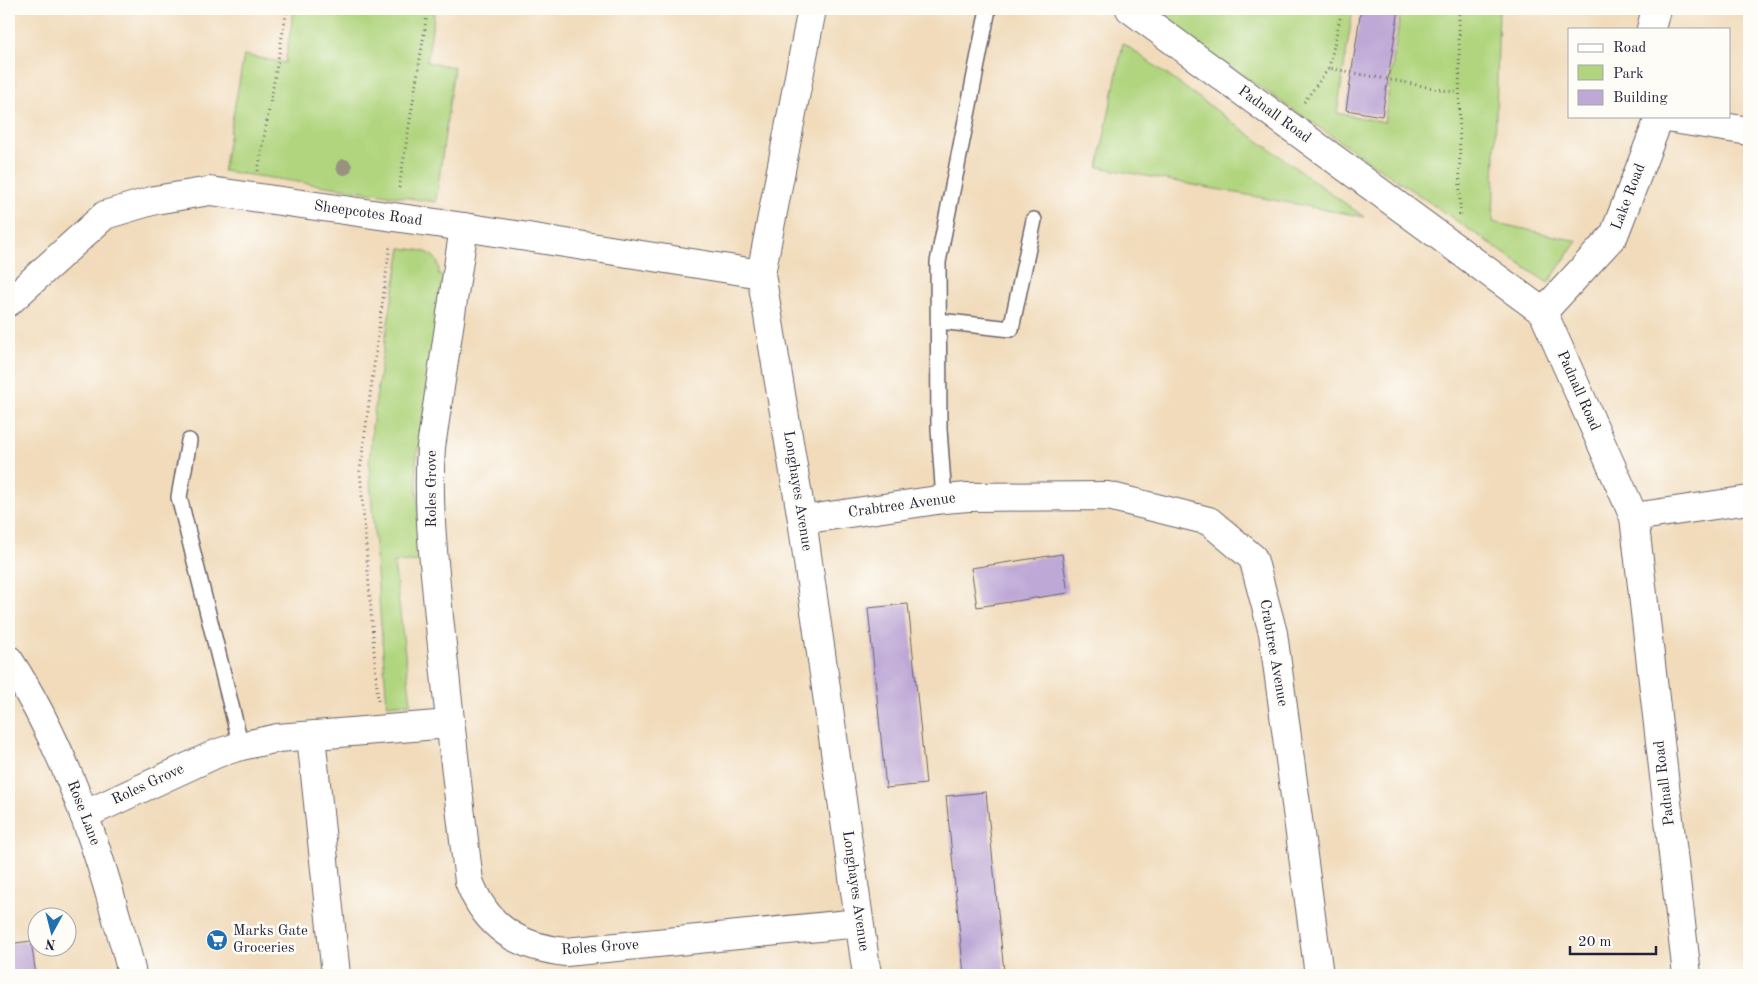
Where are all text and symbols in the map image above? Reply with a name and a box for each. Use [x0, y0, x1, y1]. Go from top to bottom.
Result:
legend [1568, 28, 1730, 118]
text: Road [1613, 41, 1647, 56]
text: Park [1613, 67, 1644, 82]
street label: Padnall Road [1235, 84, 1313, 146]
text: Building [1613, 91, 1668, 106]
street label: Lake Road [1609, 162, 1649, 232]
street label: Sheepcotes Road [313, 199, 423, 229]
street label: Padnall Road [1554, 349, 1602, 433]
street label: Longhayes Avenue [780, 430, 814, 552]
street label: Roles Grove [425, 450, 440, 528]
street label: Crabtree Avenue [847, 491, 957, 521]
street label: Crabtree Avenue [1256, 598, 1290, 708]
street label: Padnall Road [1652, 739, 1678, 827]
street label: Roles Grove [110, 762, 186, 808]
street label: Rose Lane [64, 778, 102, 848]
street label: Longhayes Avenue [839, 830, 871, 952]
north arrow [28, 906, 78, 956]
place label: Marks Gate Groceries [233, 924, 308, 956]
scale bar [1570, 924, 1657, 956]
supermarket icon: Marks Gate Groceries [205, 928, 229, 952]
text: 20 m [1578, 935, 1612, 950]
text: N [44, 936, 57, 952]
street label: Roles Grove [561, 938, 639, 958]

